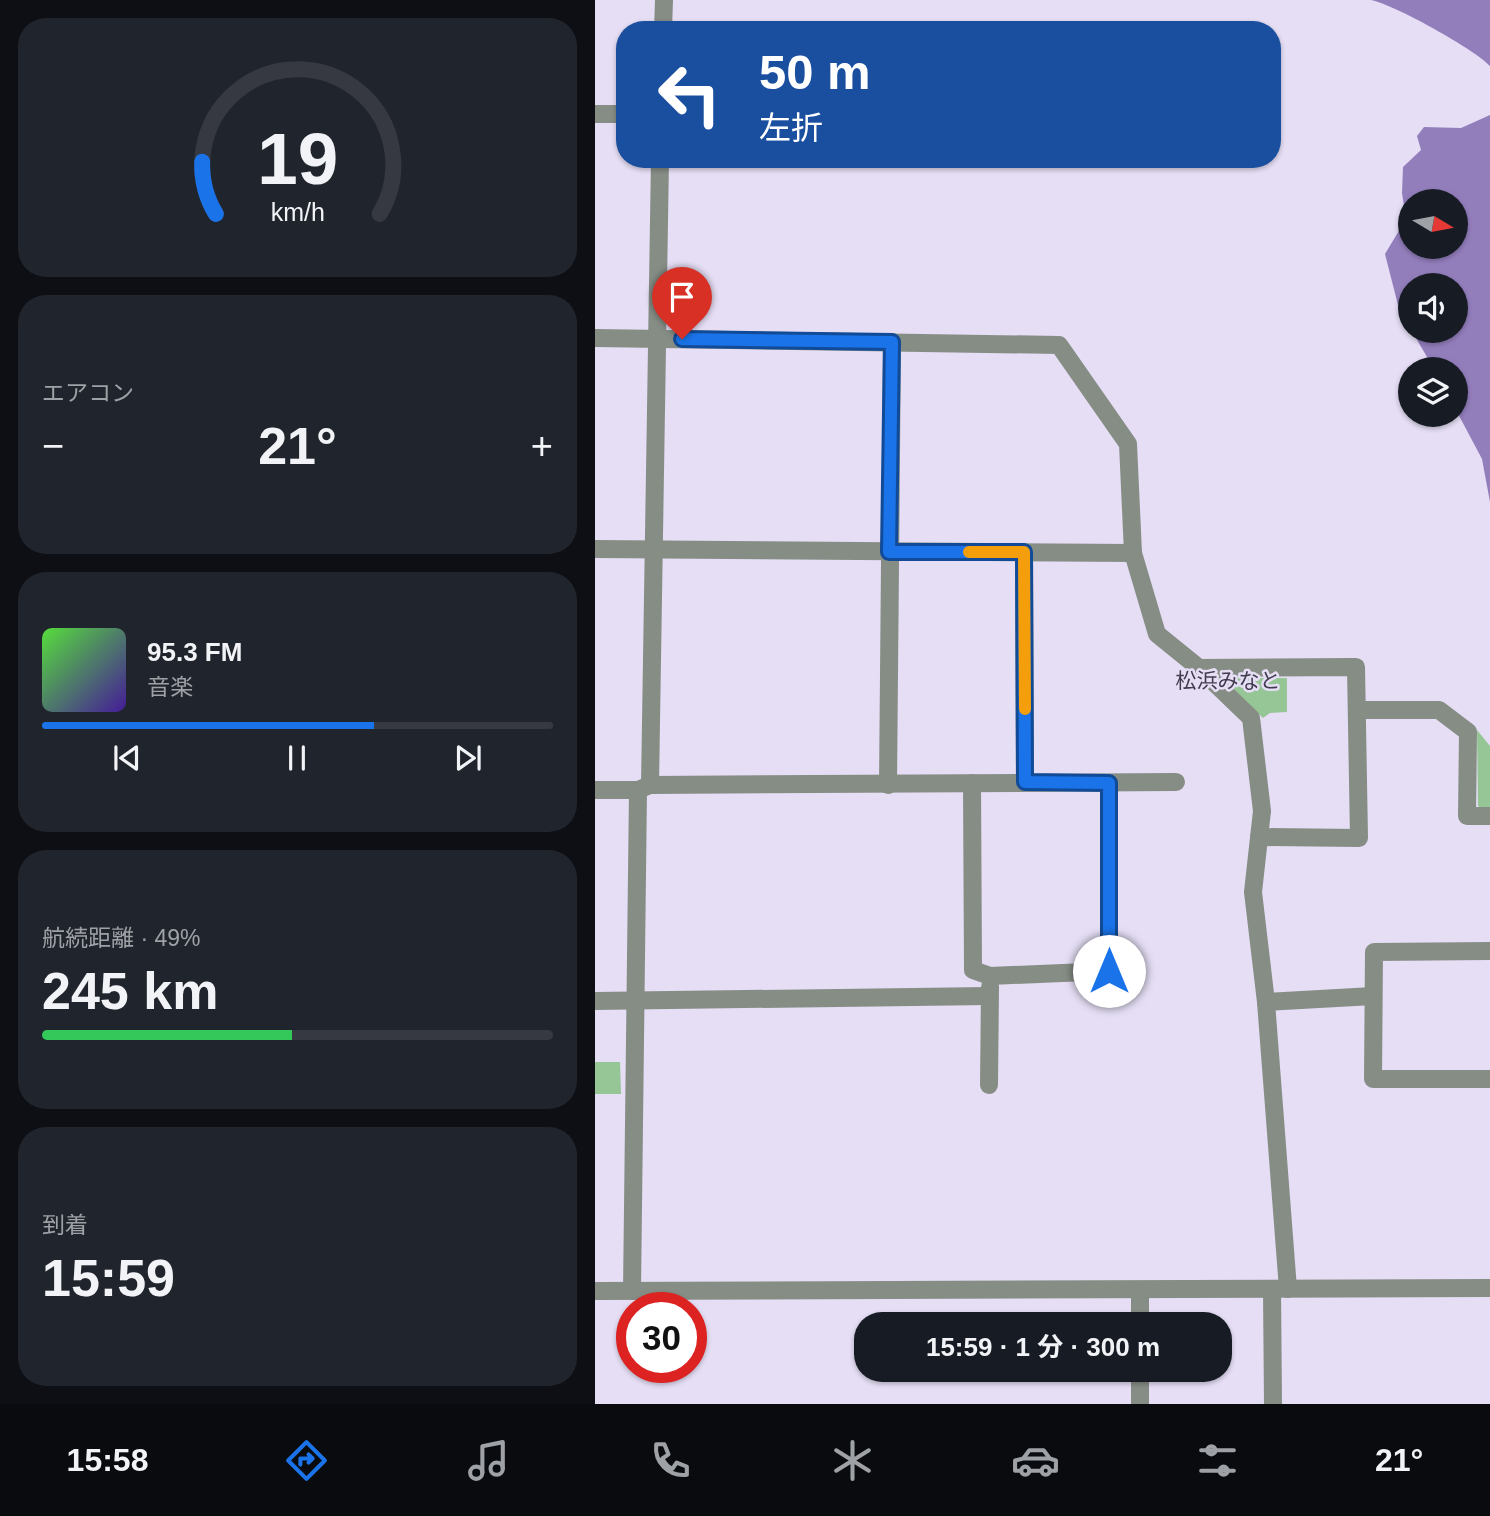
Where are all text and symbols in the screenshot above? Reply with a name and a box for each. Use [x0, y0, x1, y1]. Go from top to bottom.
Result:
text: 50 m [759, 45, 871, 99]
icon: left [644, 49, 735, 140]
text: 左折 [759, 110, 823, 146]
text: 19 [257, 118, 338, 199]
north arrow [1398, 189, 1468, 259]
map controls [1398, 189, 1468, 427]
text: km/h [270, 197, 325, 225]
pin [652, 267, 712, 339]
button: sound [1398, 273, 1468, 343]
icon: arrive [663, 278, 701, 316]
button: layers [1398, 357, 1468, 427]
text: エアコン [42, 380, 134, 406]
text: 21° [258, 417, 337, 475]
text: − [42, 425, 64, 467]
text: + [531, 425, 553, 467]
text: 95.3 FM [147, 637, 242, 667]
district label: 松浜みなと [1176, 669, 1281, 692]
text: 音楽 [147, 674, 193, 700]
icon: previous [108, 739, 146, 777]
icon: pause [278, 739, 316, 777]
icon: next [449, 739, 487, 777]
text: 航続距離 · 49% [42, 925, 200, 951]
position arrow [1072, 934, 1146, 1008]
text: 245 km [42, 962, 218, 1020]
text: 到着 [42, 1212, 88, 1238]
text: 15:59 [42, 1249, 175, 1307]
speed limit sign: 30 [616, 1292, 707, 1383]
text: 15:59 · 1 分 · 300 m [926, 1332, 1160, 1362]
icon: directions [282, 1436, 331, 1485]
icon: music [464, 1436, 513, 1485]
icon: phone [646, 1436, 695, 1485]
icon: climate [828, 1436, 877, 1485]
icon: car [1011, 1436, 1060, 1485]
icon: filters [1193, 1436, 1242, 1485]
text: 15:58 [67, 1442, 148, 1478]
text: 21° [1375, 1442, 1423, 1478]

